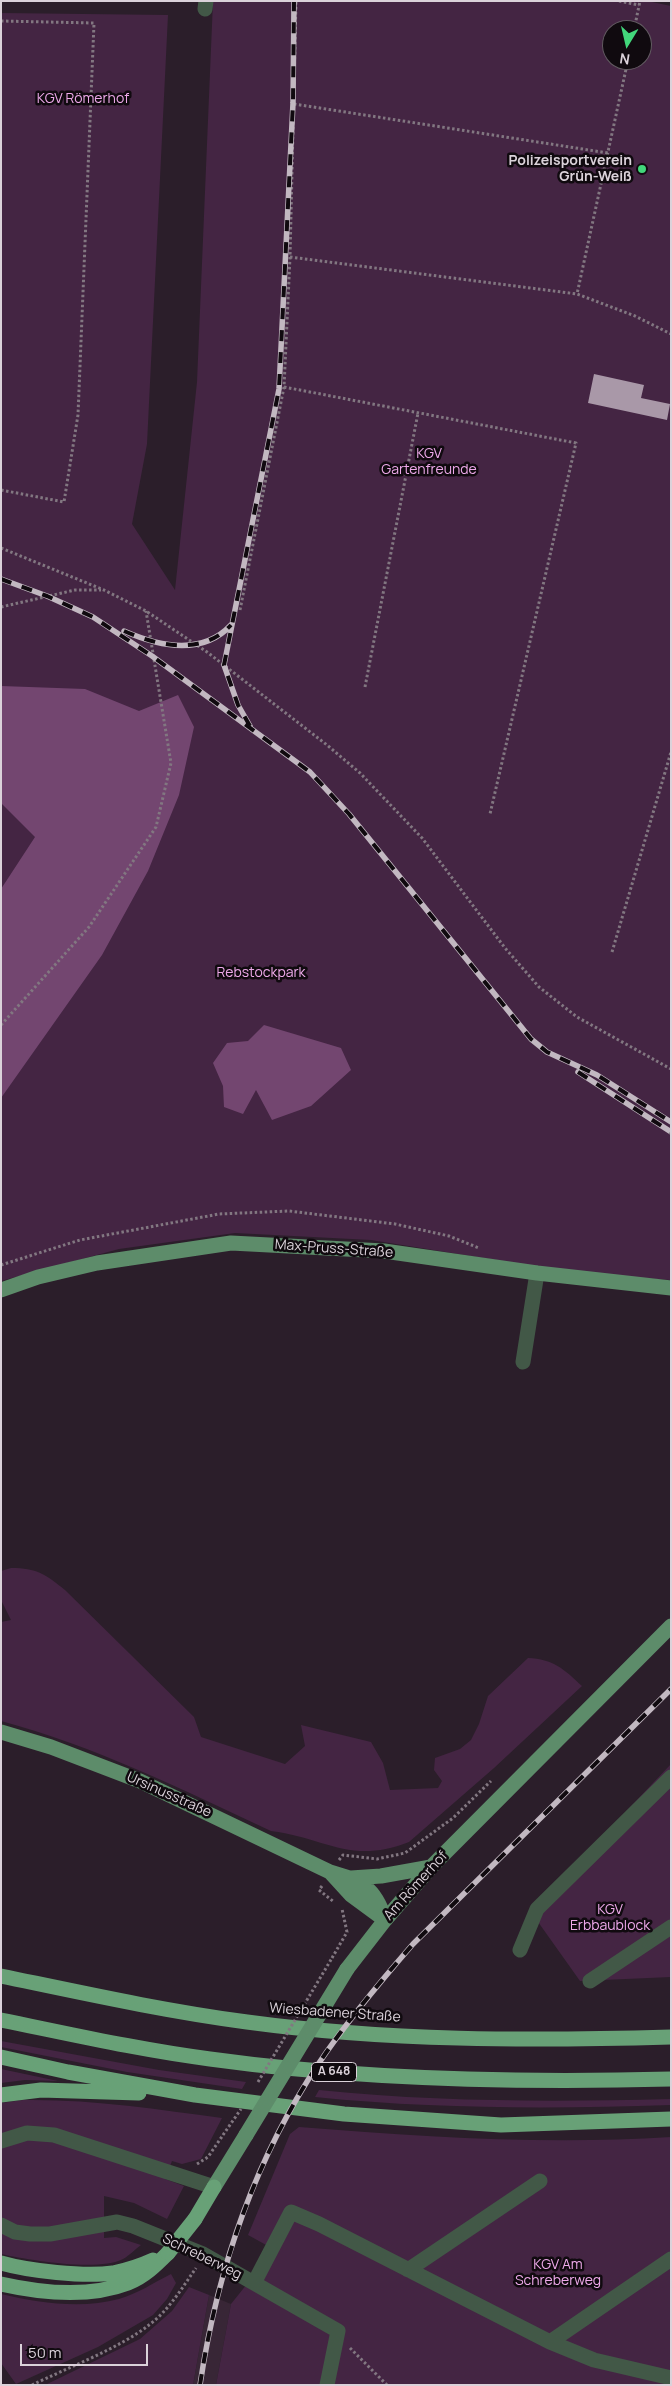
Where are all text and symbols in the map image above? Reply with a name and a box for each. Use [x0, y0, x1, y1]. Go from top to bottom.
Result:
north arrow [602, 20, 652, 70]
text: N [618, 49, 631, 69]
park label: KGV Römerhof [37, 91, 129, 107]
place label: Polizeisportverein Grün-Weiß [508, 153, 632, 186]
marker: Polizeisportverein Grün-Weiß [636, 163, 648, 175]
park label: KGV Gartenfreunde [381, 446, 477, 478]
park label: Rebstockpark [217, 965, 305, 981]
street label: Max-Pruss-Straße [274, 1236, 394, 1262]
street label: Ursinusstraße [124, 1769, 214, 1821]
street label: Am Römerhof [381, 1848, 451, 1924]
park label: KGV Erbbaublock [570, 1902, 650, 1934]
street label: Wiesbadener Straße [269, 2000, 401, 2026]
road number: A 648 [312, 2062, 356, 2082]
street label: Schreberweg [160, 2231, 244, 2283]
park label: KGV Am Schreberweg [515, 2257, 601, 2290]
scale bar [22, 2334, 150, 2366]
text: 50 m [28, 2342, 62, 2363]

